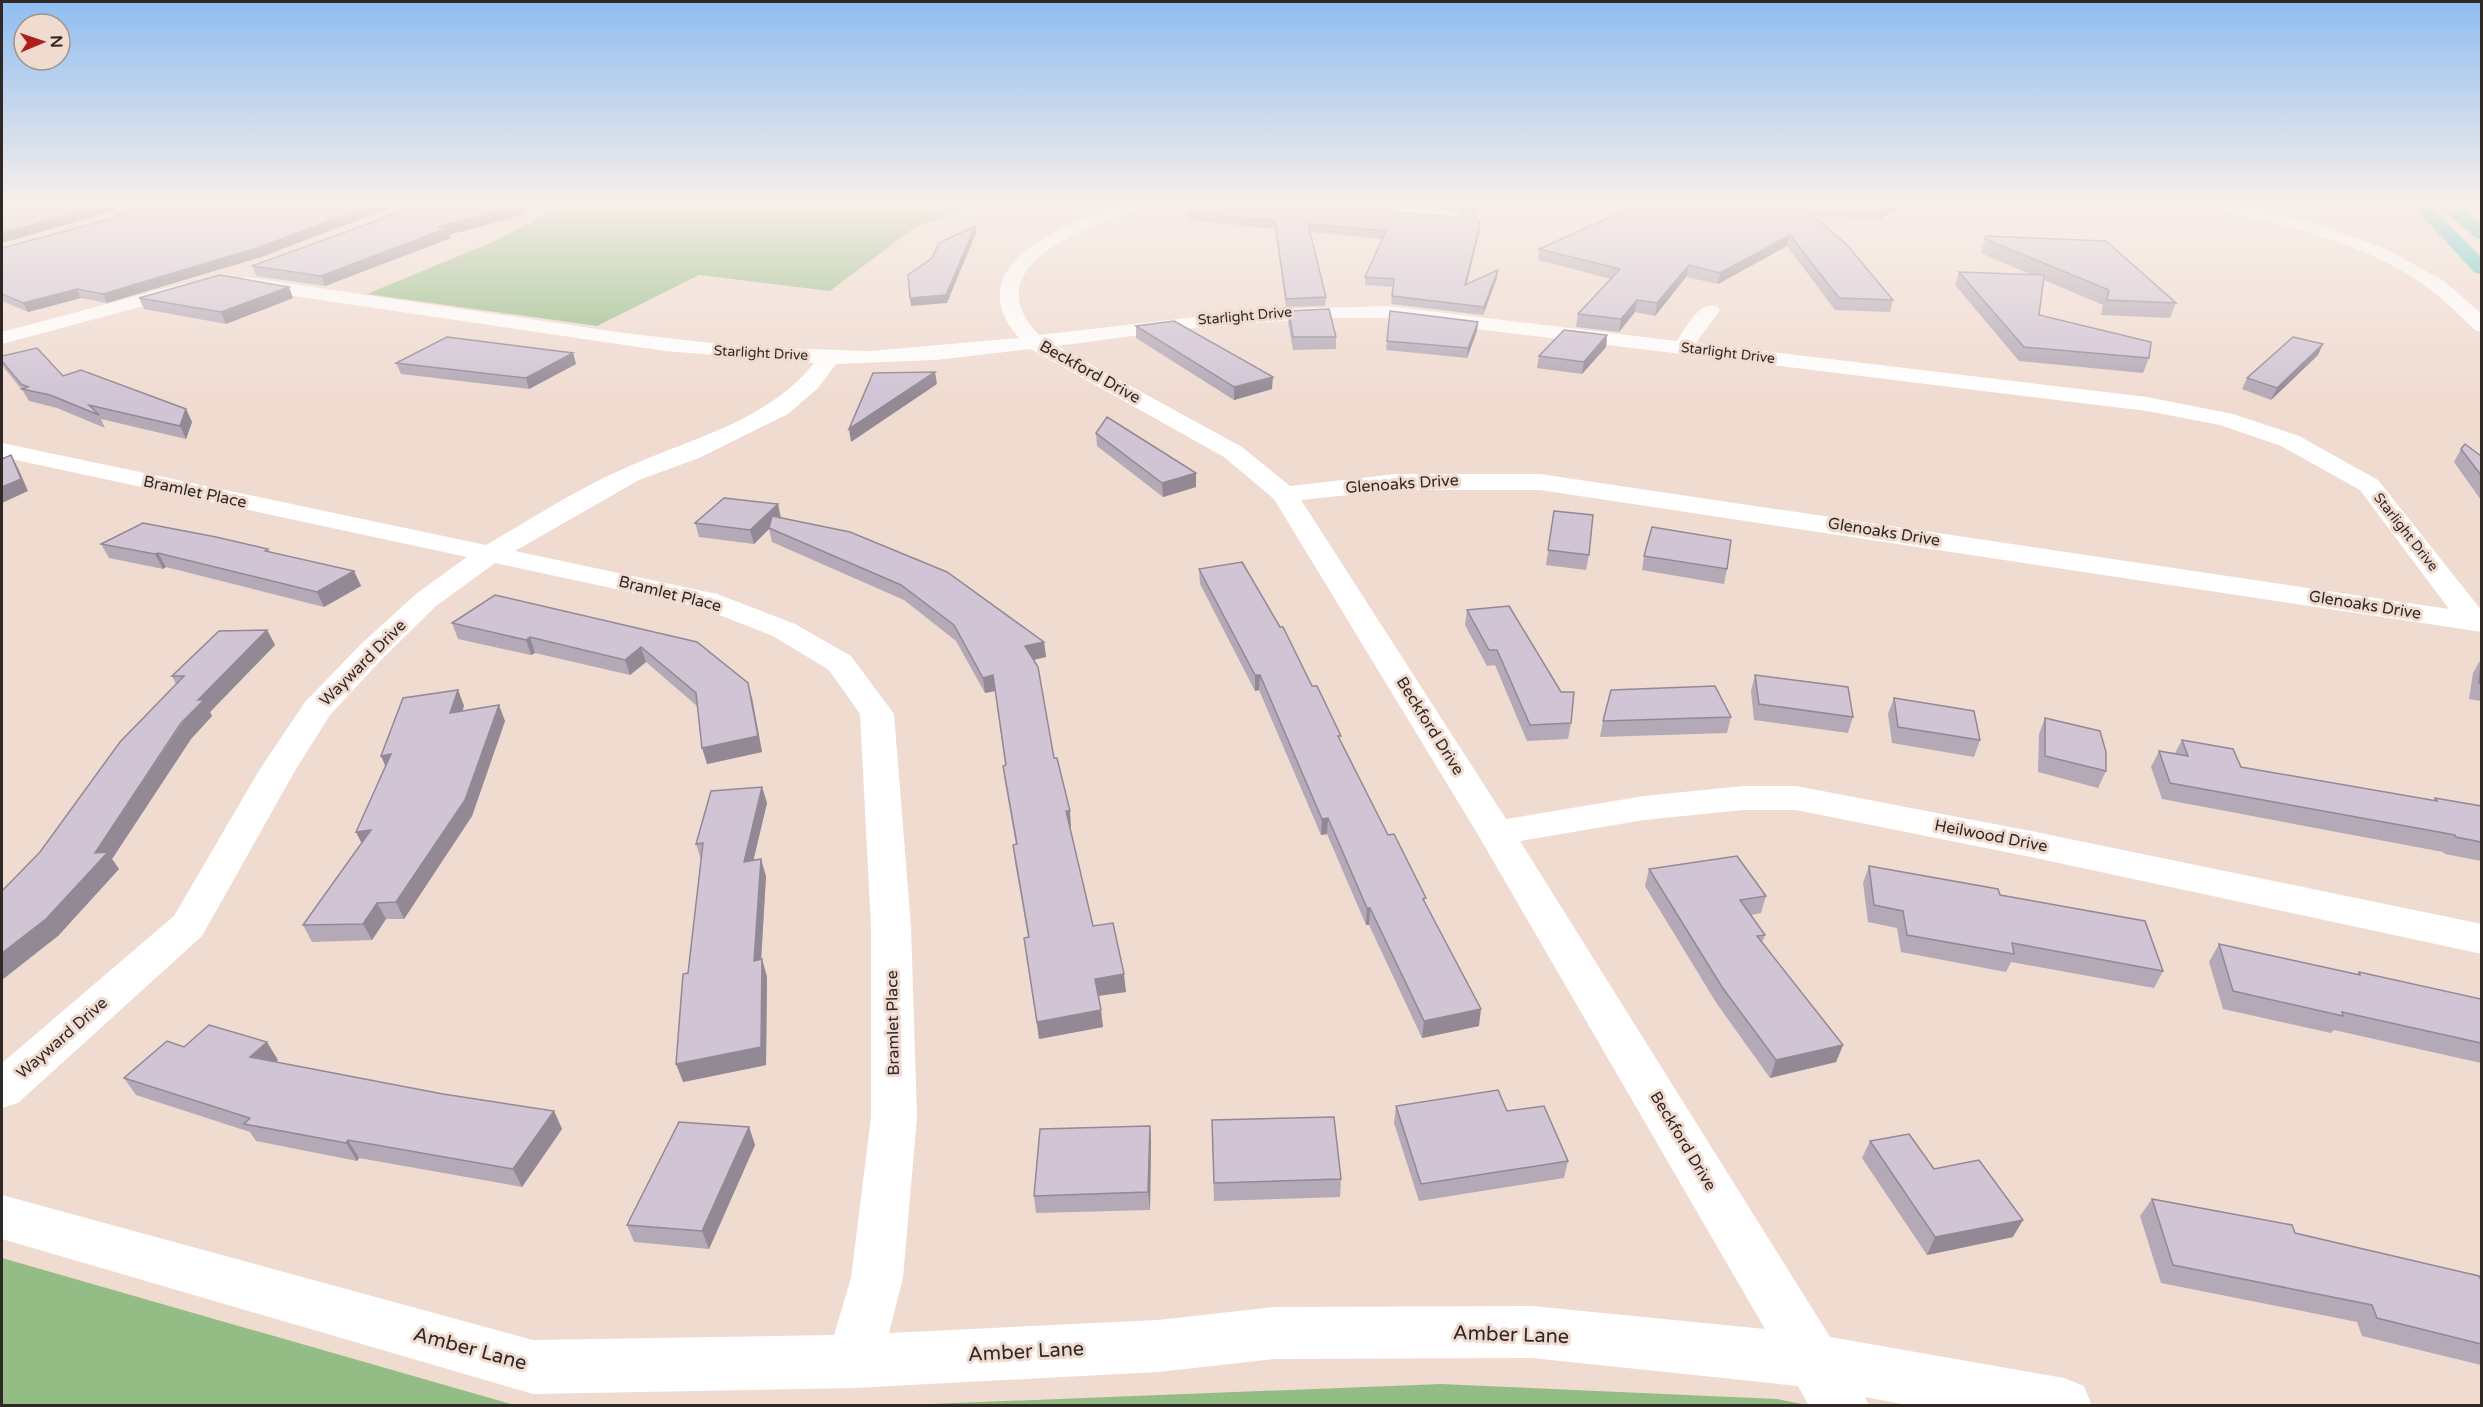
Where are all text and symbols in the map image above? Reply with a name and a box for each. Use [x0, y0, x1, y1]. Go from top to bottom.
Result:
north arrow [12, 12, 72, 72]
text: N [46, 35, 66, 48]
street label: Starlight Drive [1197, 303, 1293, 329]
street label: Beckford Drive [1036, 336, 1144, 408]
street label: Starlight Drive [1680, 339, 1776, 367]
street label: Starlight Drive [713, 342, 809, 364]
street label: Glenoaks Drive [1345, 470, 1459, 498]
street label: Bramlet Place [141, 471, 249, 513]
street label: Starlight Drive [2370, 490, 2442, 575]
street label: Glenoaks Drive [1826, 513, 1942, 551]
street label: Bramlet Place [617, 572, 723, 616]
street label: Glenoaks Drive [2307, 586, 2423, 624]
street label: Wayward Drive [316, 616, 410, 710]
street label: Beckford Drive [1392, 673, 1468, 779]
street label: Heilwood Drive [1933, 815, 2049, 857]
street label: Bramlet Place [882, 970, 904, 1076]
street label: Wayward Drive [12, 993, 112, 1083]
street label: Beckford Drive [1646, 1088, 1720, 1194]
street label: Amber Lane [1452, 1321, 1570, 1349]
street label: Amber Lane [411, 1322, 529, 1376]
street label: Amber Lane [967, 1337, 1085, 1367]

